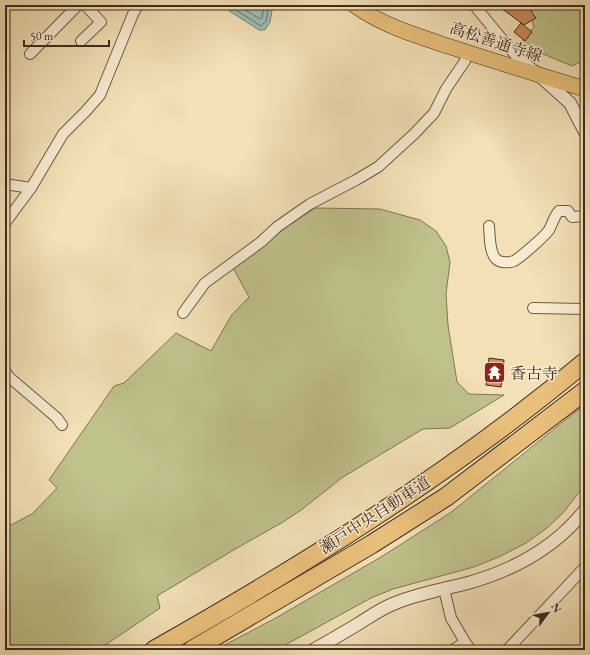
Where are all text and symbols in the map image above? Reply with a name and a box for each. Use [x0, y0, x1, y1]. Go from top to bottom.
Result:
street label: 高松善通寺線 [447, 17, 545, 67]
scale bar [24, 22, 109, 48]
text: 50 m [30, 28, 54, 44]
temple icon: 香古寺 [482, 360, 508, 386]
place label: 香古寺 [510, 363, 558, 384]
street label: 瀬戸中央自動車道 [316, 471, 434, 559]
north arrow [528, 593, 568, 633]
text: N [548, 600, 565, 615]

